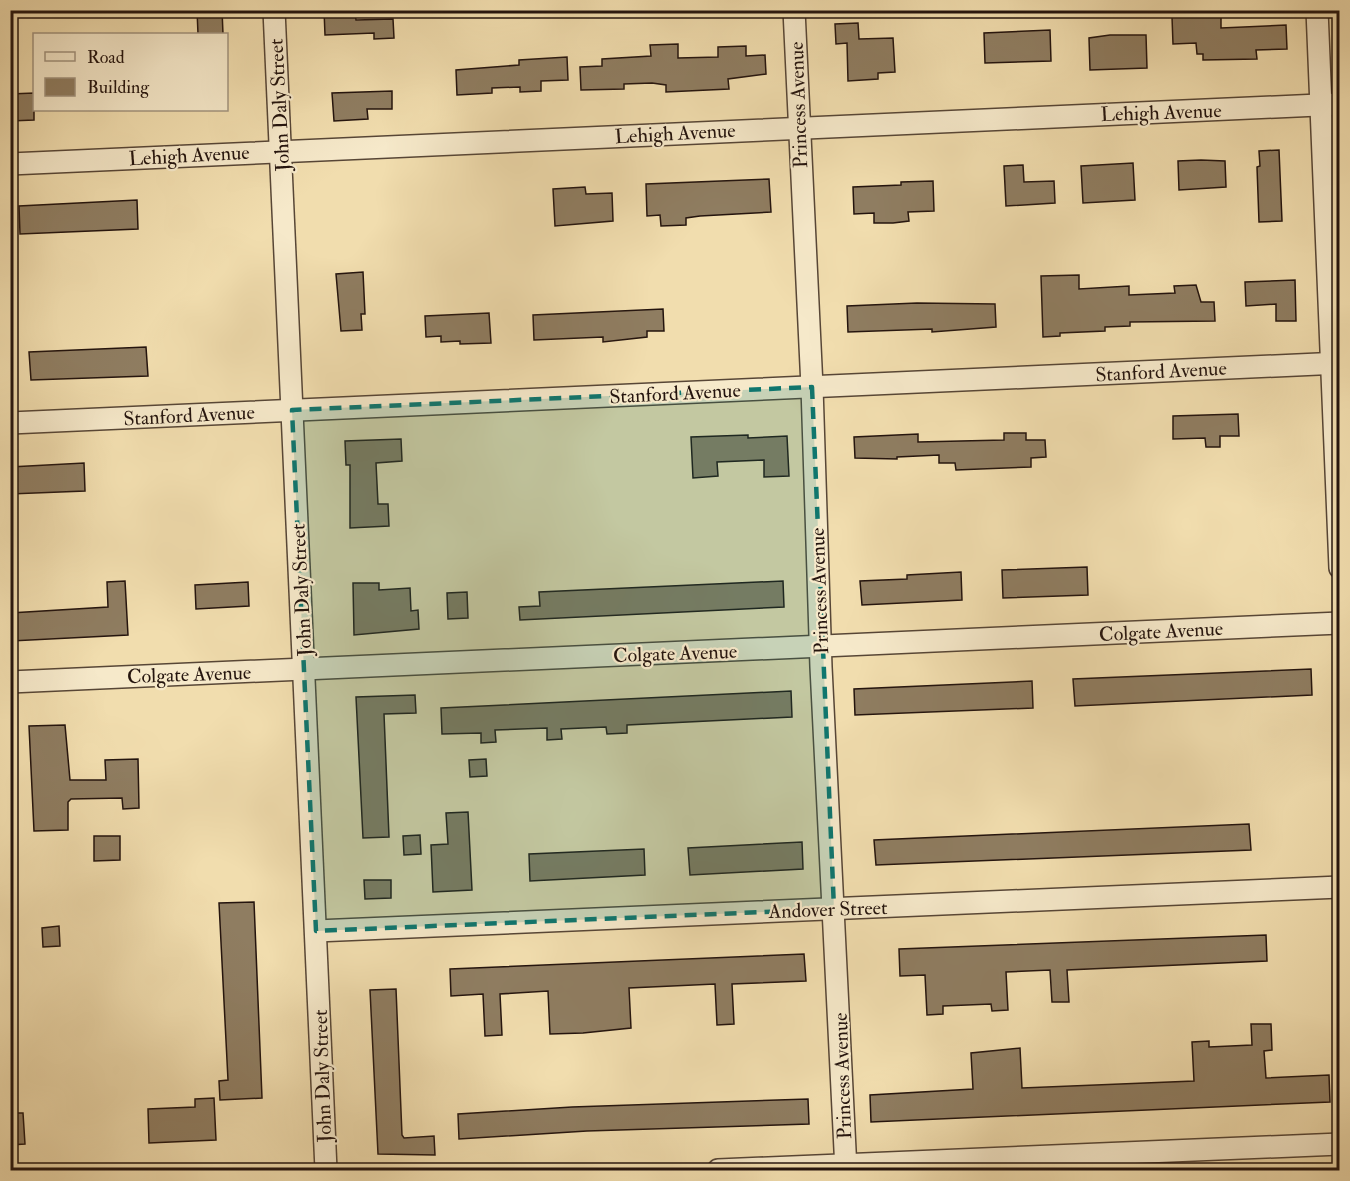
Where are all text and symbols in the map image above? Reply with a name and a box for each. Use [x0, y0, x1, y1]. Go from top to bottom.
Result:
legend [33, 33, 228, 111]
street label: John Daly Street [264, 37, 296, 173]
street label: Princess Avenue [784, 41, 813, 169]
text: Road [87, 46, 125, 69]
text: Building [87, 76, 150, 99]
street label: Lehigh Avenue [1100, 98, 1222, 127]
street label: Lehigh Avenue [614, 118, 736, 149]
street label: Lehigh Avenue [128, 140, 250, 171]
street label: Stanford Avenue [1095, 356, 1227, 387]
street label: Stanford Avenue [609, 378, 741, 409]
street label: Stanford Avenue [123, 400, 255, 431]
street label: John Daly Street [286, 522, 318, 658]
street label: Princess Avenue [805, 527, 834, 655]
street label: Colgate Avenue [1098, 616, 1224, 647]
street label: Colgate Avenue [612, 639, 738, 668]
street label: Colgate Avenue [126, 660, 252, 689]
street label: Andover Street [767, 895, 888, 924]
street label: John Daly Street [308, 1009, 337, 1144]
street label: Princess Avenue [828, 1012, 857, 1140]

